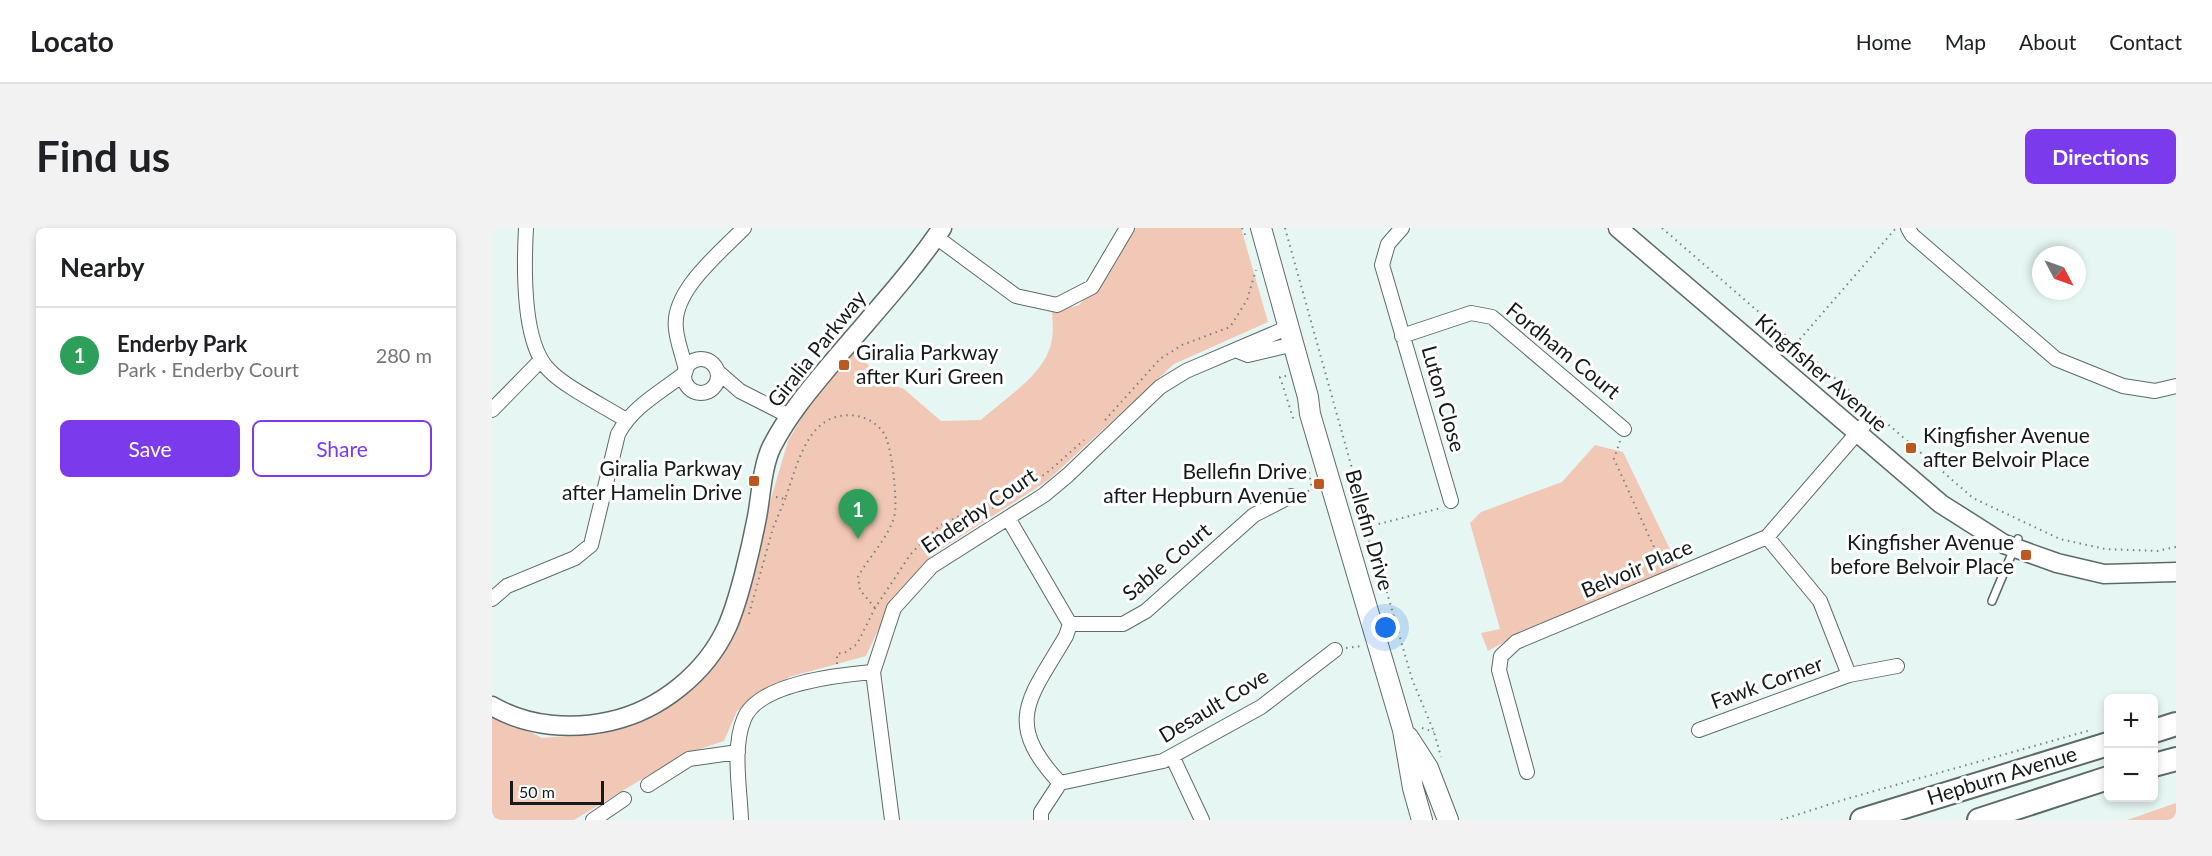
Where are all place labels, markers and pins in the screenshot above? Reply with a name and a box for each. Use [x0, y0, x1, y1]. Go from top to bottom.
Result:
place label: Giralia Parkway after Kuri Green [856, 339, 1004, 388]
marker: Giralia Parkway after Kuri Green [837, 358, 851, 372]
place label: Kingfisher Avenue after Belvoir Place [1923, 422, 2090, 471]
marker: Kingfisher Avenue after Belvoir Place [1904, 441, 1918, 455]
place label: Giralia Parkway after Hamelin Drive [562, 455, 742, 504]
place label: Bellefin Drive after Hepburn Avenue [1103, 458, 1307, 507]
marker: Giralia Parkway after Hamelin Drive [747, 474, 761, 488]
marker: Bellefin Drive after Hepburn Avenue [1312, 477, 1326, 491]
pin: 1 [838, 490, 878, 539]
place label: Kingfisher Avenue before Belvoir Place [1830, 529, 2014, 578]
marker: Kingfisher Avenue before Belvoir Place [2019, 548, 2033, 562]

